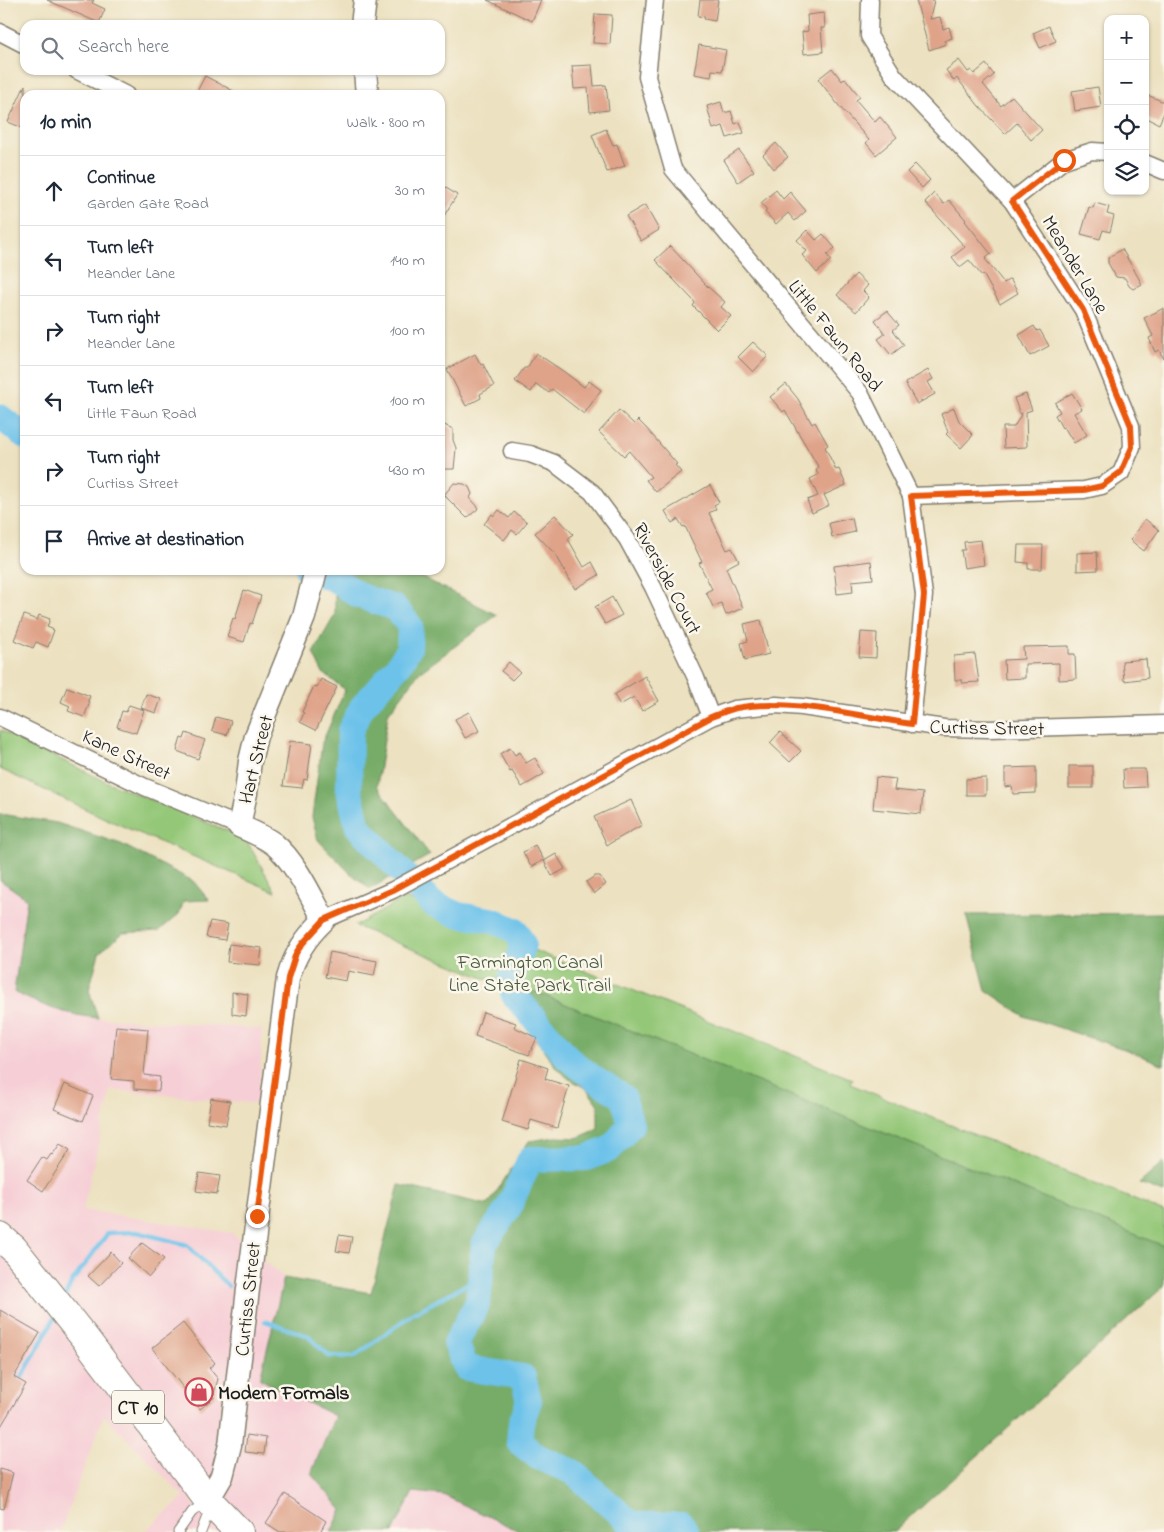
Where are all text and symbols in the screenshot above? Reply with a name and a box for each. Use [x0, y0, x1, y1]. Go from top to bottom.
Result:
map controls [1104, 15, 1149, 195]
button: + [1104, 15, 1149, 60]
search box [20, 20, 445, 75]
icon: search [38, 34, 66, 62]
text: Search here [78, 34, 169, 61]
button: − [1104, 60, 1149, 105]
button: locate [1104, 105, 1149, 150]
text: 10 min [40, 108, 91, 138]
text: Walk · 800 m [347, 111, 425, 135]
route start [1053, 149, 1076, 172]
button: layers [1104, 150, 1149, 195]
text: Continue [87, 165, 155, 192]
icon: ahead [40, 177, 68, 205]
text: 30 m [395, 179, 425, 203]
text: Garden Gate Road [87, 192, 209, 216]
street label: Meander Lane [1033, 211, 1115, 320]
text: Turn left [87, 235, 154, 262]
icon: left [40, 247, 68, 275]
text: 140 m [390, 249, 425, 273]
text: Meander Lane [87, 262, 175, 286]
street label: Little Fawn Road [780, 274, 888, 399]
text: Turn right [87, 305, 160, 332]
icon: right [40, 317, 68, 345]
text: 100 m [390, 319, 425, 343]
text: Meander Lane [87, 332, 175, 356]
text: Turn left [87, 375, 154, 402]
icon: left [40, 387, 68, 415]
text: 100 m [390, 389, 425, 413]
text: Little Fawn Road [87, 402, 197, 426]
text: Turn right [87, 445, 160, 472]
icon: right [40, 457, 68, 485]
text: 430 m [388, 459, 425, 483]
text: Curtiss Street [87, 472, 179, 496]
street label: Riverside Court [624, 518, 708, 640]
icon: arrive [40, 527, 68, 555]
text: Arrive at destination [87, 527, 244, 554]
street label: Hart Street [232, 712, 283, 807]
street label: Curtiss Street [929, 714, 1045, 745]
street label: Kane Street [77, 723, 175, 790]
park label: Farmington Canal Line State Park Trail [449, 949, 611, 1001]
route end [246, 1205, 269, 1228]
street label: Curtiss Street [229, 1240, 270, 1358]
shop icon: Modern Formals [184, 1377, 214, 1407]
place label: Modern Formals [218, 1380, 349, 1409]
road number: CT 10 [112, 1390, 164, 1424]

